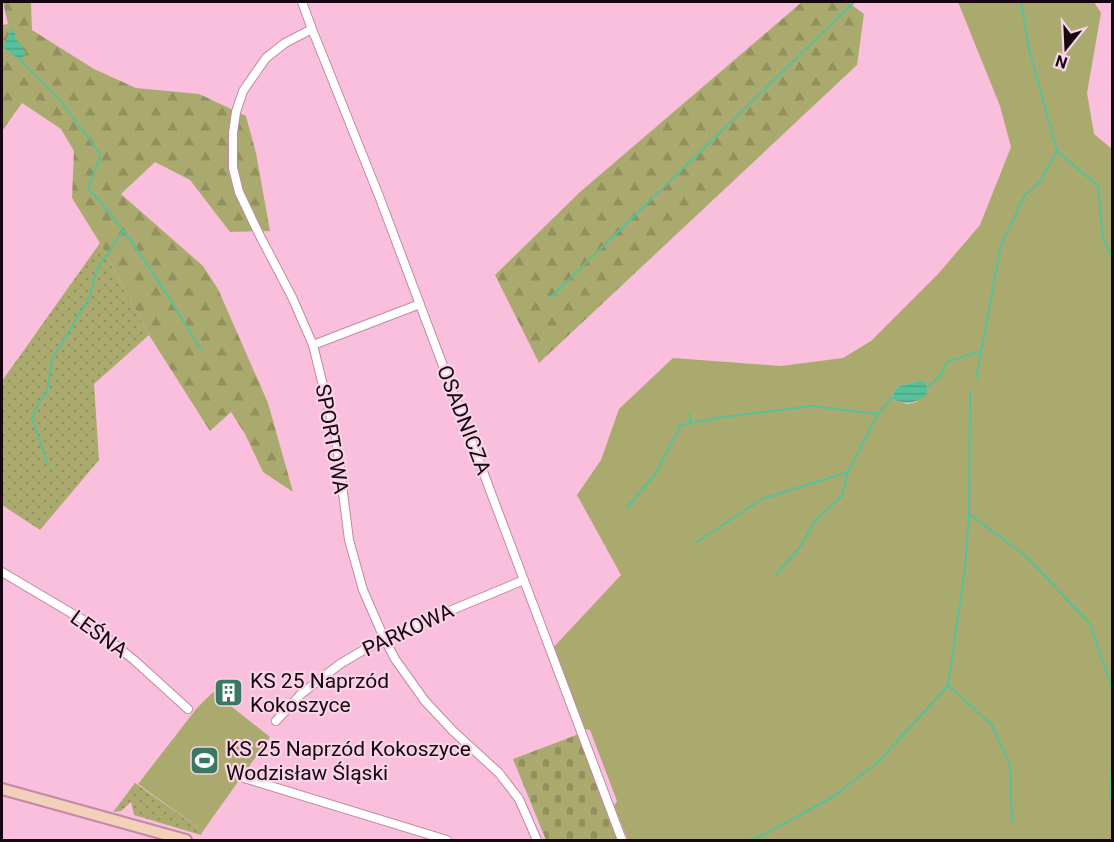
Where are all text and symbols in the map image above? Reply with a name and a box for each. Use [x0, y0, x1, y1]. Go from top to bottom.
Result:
north arrow [1036, 18, 1096, 78]
text: N [1053, 51, 1070, 73]
street label: OSADNICZA [432, 362, 496, 478]
street label: SPORTOWA [311, 382, 353, 496]
street label: PARKOWA [359, 598, 458, 662]
street label: LEŚNA [66, 605, 132, 663]
place label: KS 25 Naprzód Kokoszyce [250, 669, 389, 717]
building icon: KS 25 Naprzód Kokoszyce [213, 677, 245, 709]
place label: KS 25 Naprzód Kokoszyce Wodzisław Śląski [226, 737, 471, 785]
sports icon: KS 25 Naprzód Kokoszyce Wodzisław Śląski [189, 745, 221, 777]

